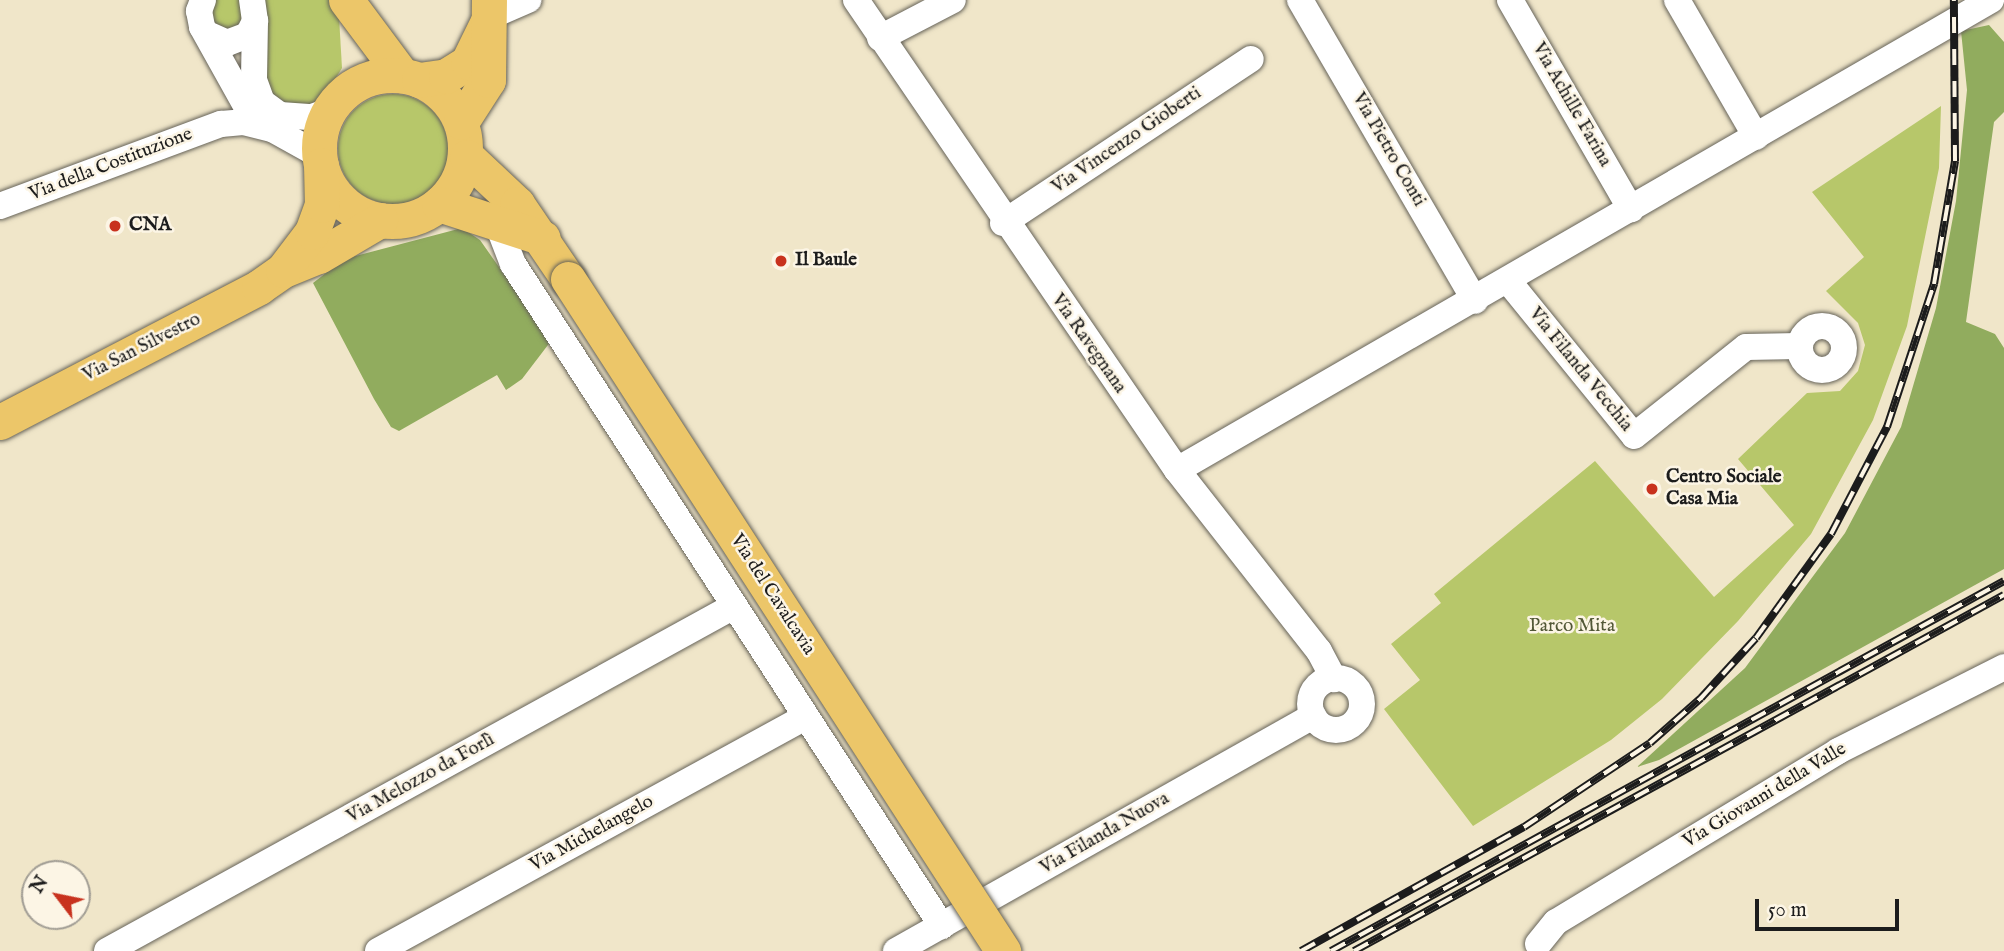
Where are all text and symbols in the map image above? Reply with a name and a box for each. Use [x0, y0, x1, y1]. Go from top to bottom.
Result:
street label: Via Achille Farina [1526, 39, 1616, 171]
street label: Via Vincenzo Gioberti [1048, 82, 1206, 200]
street label: Via Pietro Conti [1346, 89, 1430, 211]
street label: Via della Costituzione [26, 123, 196, 207]
place label: CNA [129, 215, 171, 237]
marker: CNA [107, 218, 123, 234]
place label: Il Baule [795, 250, 857, 272]
marker: Il Baule [773, 253, 789, 269]
street label: Via Ravegnana [1045, 290, 1131, 398]
street label: Via Filanda Vecchia [1523, 303, 1637, 437]
street label: Via San Silvestro [79, 308, 205, 388]
place label: Centro Sociale Casa Mia [1666, 467, 1782, 511]
marker: Centro Sociale Casa Mia [1644, 481, 1660, 497]
street label: Via del Cavalcavia [725, 530, 819, 660]
park label: Parco Mita [1529, 616, 1615, 638]
street label: Via Melozzo da Forlì [343, 729, 499, 829]
street label: Via Giovanni della Valle [1679, 738, 1851, 854]
street label: Via Filanda Nuova [1036, 788, 1174, 880]
street label: Via Michelangelo [526, 791, 658, 877]
north arrow [21, 860, 91, 930]
text: N [25, 872, 54, 898]
scale bar [1759, 884, 1902, 928]
text: 50 m [1768, 897, 1807, 924]

